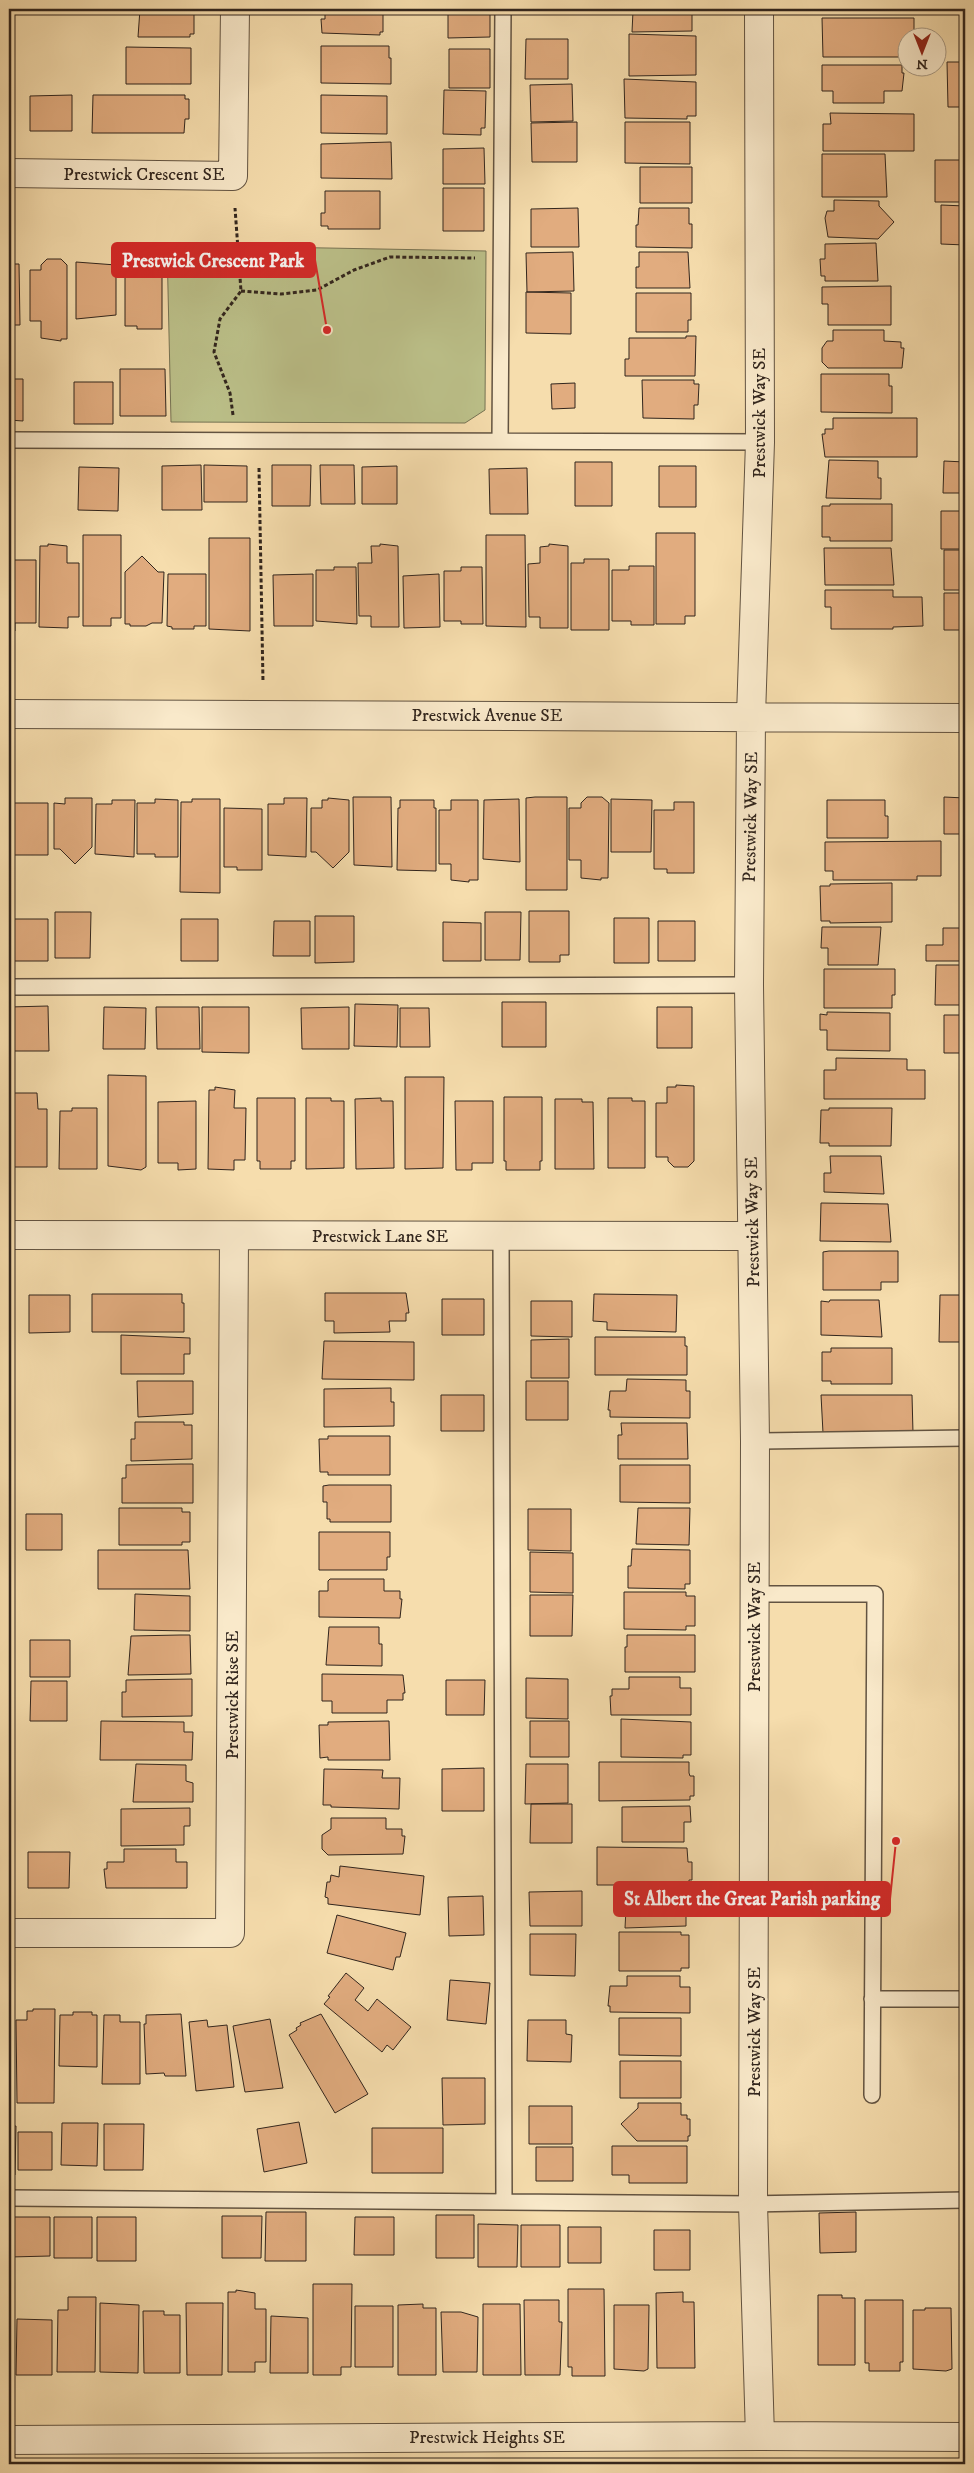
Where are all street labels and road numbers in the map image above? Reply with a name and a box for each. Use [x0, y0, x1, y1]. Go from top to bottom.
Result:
street label: Prestwick Crescent SE [63, 164, 225, 186]
street label: Prestwick Way SE [749, 347, 771, 478]
street label: Prestwick Avenue SE [412, 705, 563, 727]
street label: Prestwick Way SE [739, 751, 763, 882]
street label: Prestwick Way SE [741, 1156, 765, 1287]
street label: Prestwick Lane SE [312, 1226, 448, 1248]
street label: Prestwick Way SE [744, 1561, 766, 1692]
street label: Prestwick Rise SE [222, 1630, 244, 1760]
street label: Prestwick Way SE [744, 1966, 766, 2097]
street label: Prestwick Heights SE [409, 2427, 565, 2449]

